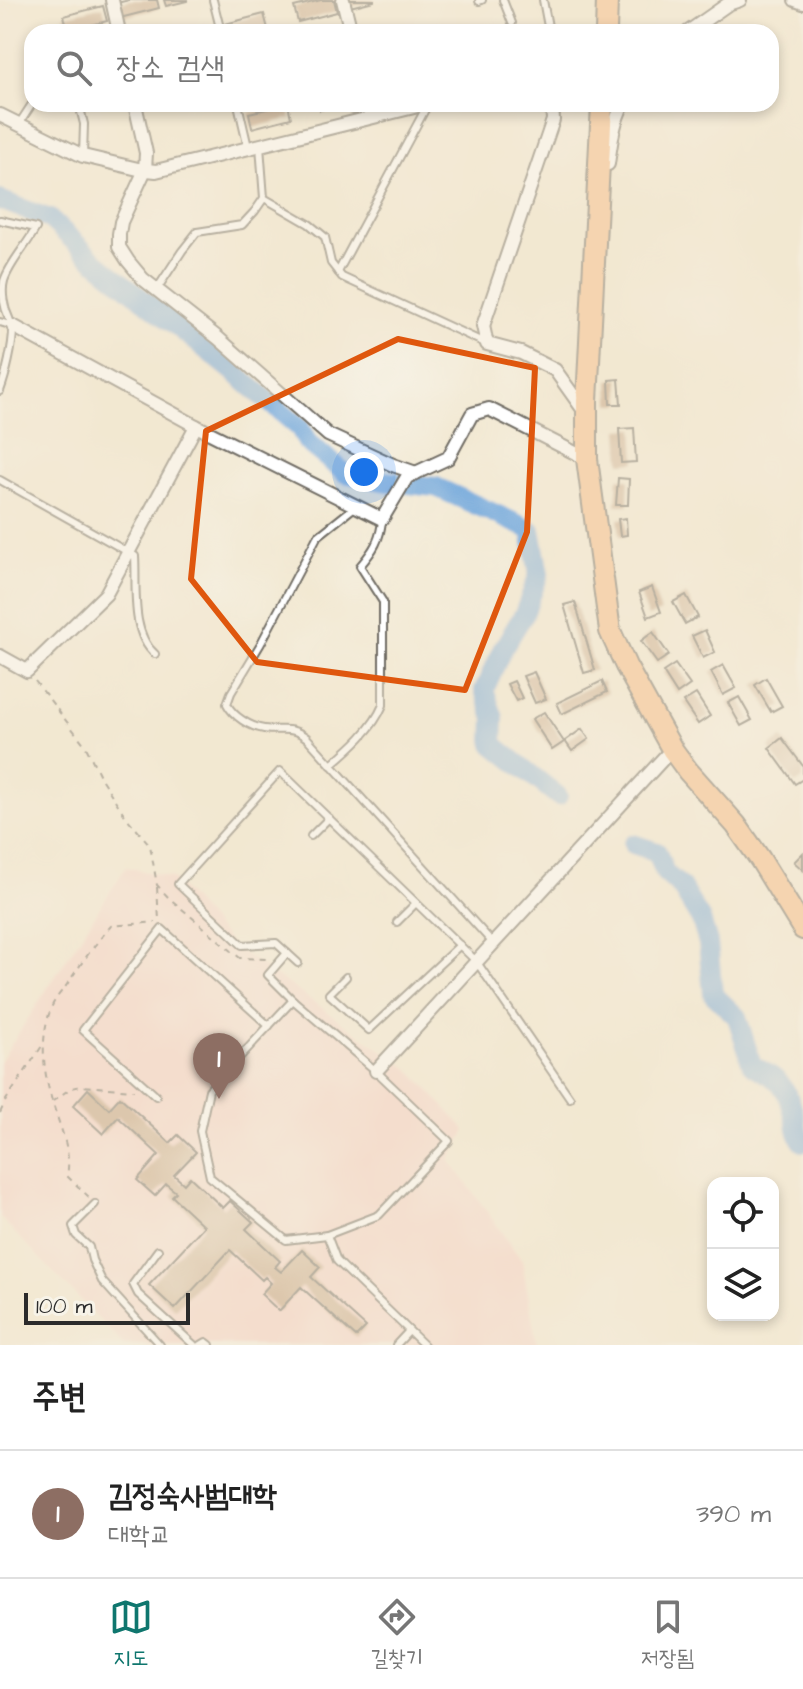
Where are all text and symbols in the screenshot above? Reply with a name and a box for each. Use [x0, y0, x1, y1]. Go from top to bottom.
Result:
search box [24, 24, 779, 112]
icon: search [52, 46, 96, 90]
text: 장소 검색 [116, 47, 225, 89]
your location [344, 452, 384, 492]
pin: 1 [193, 1033, 245, 1099]
map controls [707, 1177, 779, 1321]
button: locate [707, 1177, 779, 1249]
button: layers [707, 1249, 779, 1321]
scale bar [24, 1289, 190, 1325]
text: 100 m [36, 1291, 93, 1322]
text: 주변 [32, 1373, 87, 1421]
text: 김정숙사범대학 [108, 1475, 277, 1517]
text: 1 [56, 1496, 60, 1532]
text: 390 m [696, 1496, 771, 1532]
text: 대학교 [108, 1517, 171, 1553]
tab: 지도 [109, 1595, 153, 1674]
tab: 길찾기 [370, 1595, 424, 1674]
tab: 저장됨 [641, 1595, 694, 1674]

